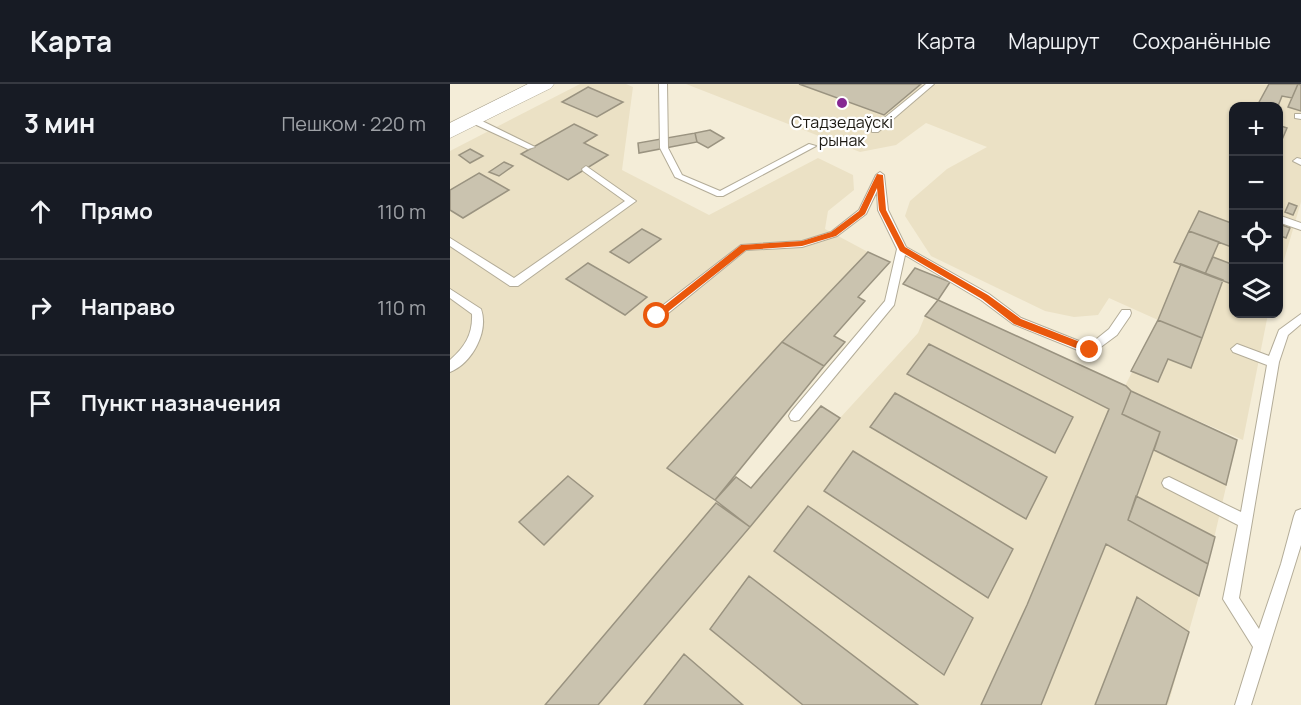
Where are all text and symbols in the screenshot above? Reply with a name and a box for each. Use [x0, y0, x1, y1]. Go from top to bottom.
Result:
text: Карта [30, 22, 112, 60]
text: Карта [917, 27, 975, 55]
text: Маршрут [1008, 27, 1100, 55]
text: Сохранённые [1133, 27, 1271, 55]
marker: Стадзедаўскі рынак [835, 96, 849, 110]
map controls [1229, 102, 1283, 318]
button: + [1229, 102, 1283, 156]
text: 3 мин [24, 105, 95, 141]
text: Пешком · 220 m [281, 110, 426, 137]
place label: Стадзедаўскі рынак [791, 111, 893, 151]
button: − [1229, 156, 1283, 210]
icon: ahead [24, 195, 57, 228]
text: Прямо [81, 196, 153, 226]
text: 110 m [377, 198, 426, 225]
button: locate [1229, 210, 1283, 264]
button: layers [1229, 264, 1283, 318]
icon: right [24, 291, 57, 324]
text: Направо [81, 292, 175, 322]
text: 110 m [377, 294, 426, 321]
route start [643, 302, 669, 328]
route end [1076, 336, 1102, 362]
icon: arrive [24, 387, 57, 420]
text: Пункт назначения [81, 388, 281, 418]

